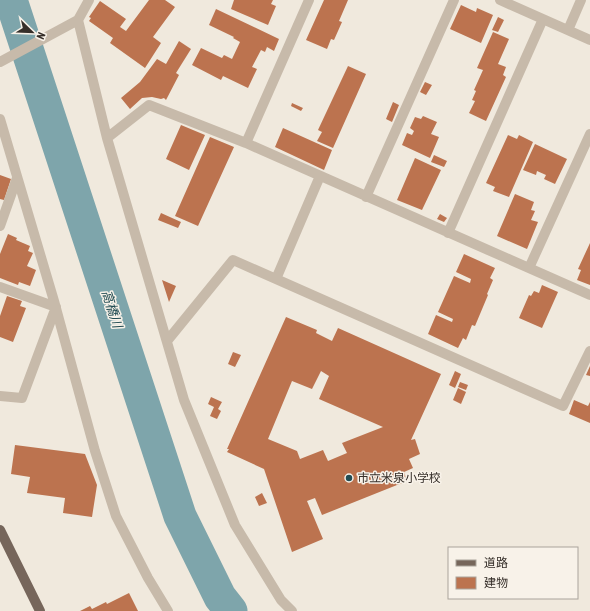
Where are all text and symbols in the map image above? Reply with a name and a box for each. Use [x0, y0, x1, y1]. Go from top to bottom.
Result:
north arrow [12, 12, 52, 52]
text: N [34, 31, 48, 41]
water label: 高橋川 [99, 288, 126, 332]
place label: 市立米泉小学校 [357, 471, 441, 485]
marker: 市立米泉小学校 [344, 473, 354, 483]
legend [448, 547, 578, 599]
text: 道路 [484, 556, 508, 570]
text: 建物 [484, 576, 508, 590]

